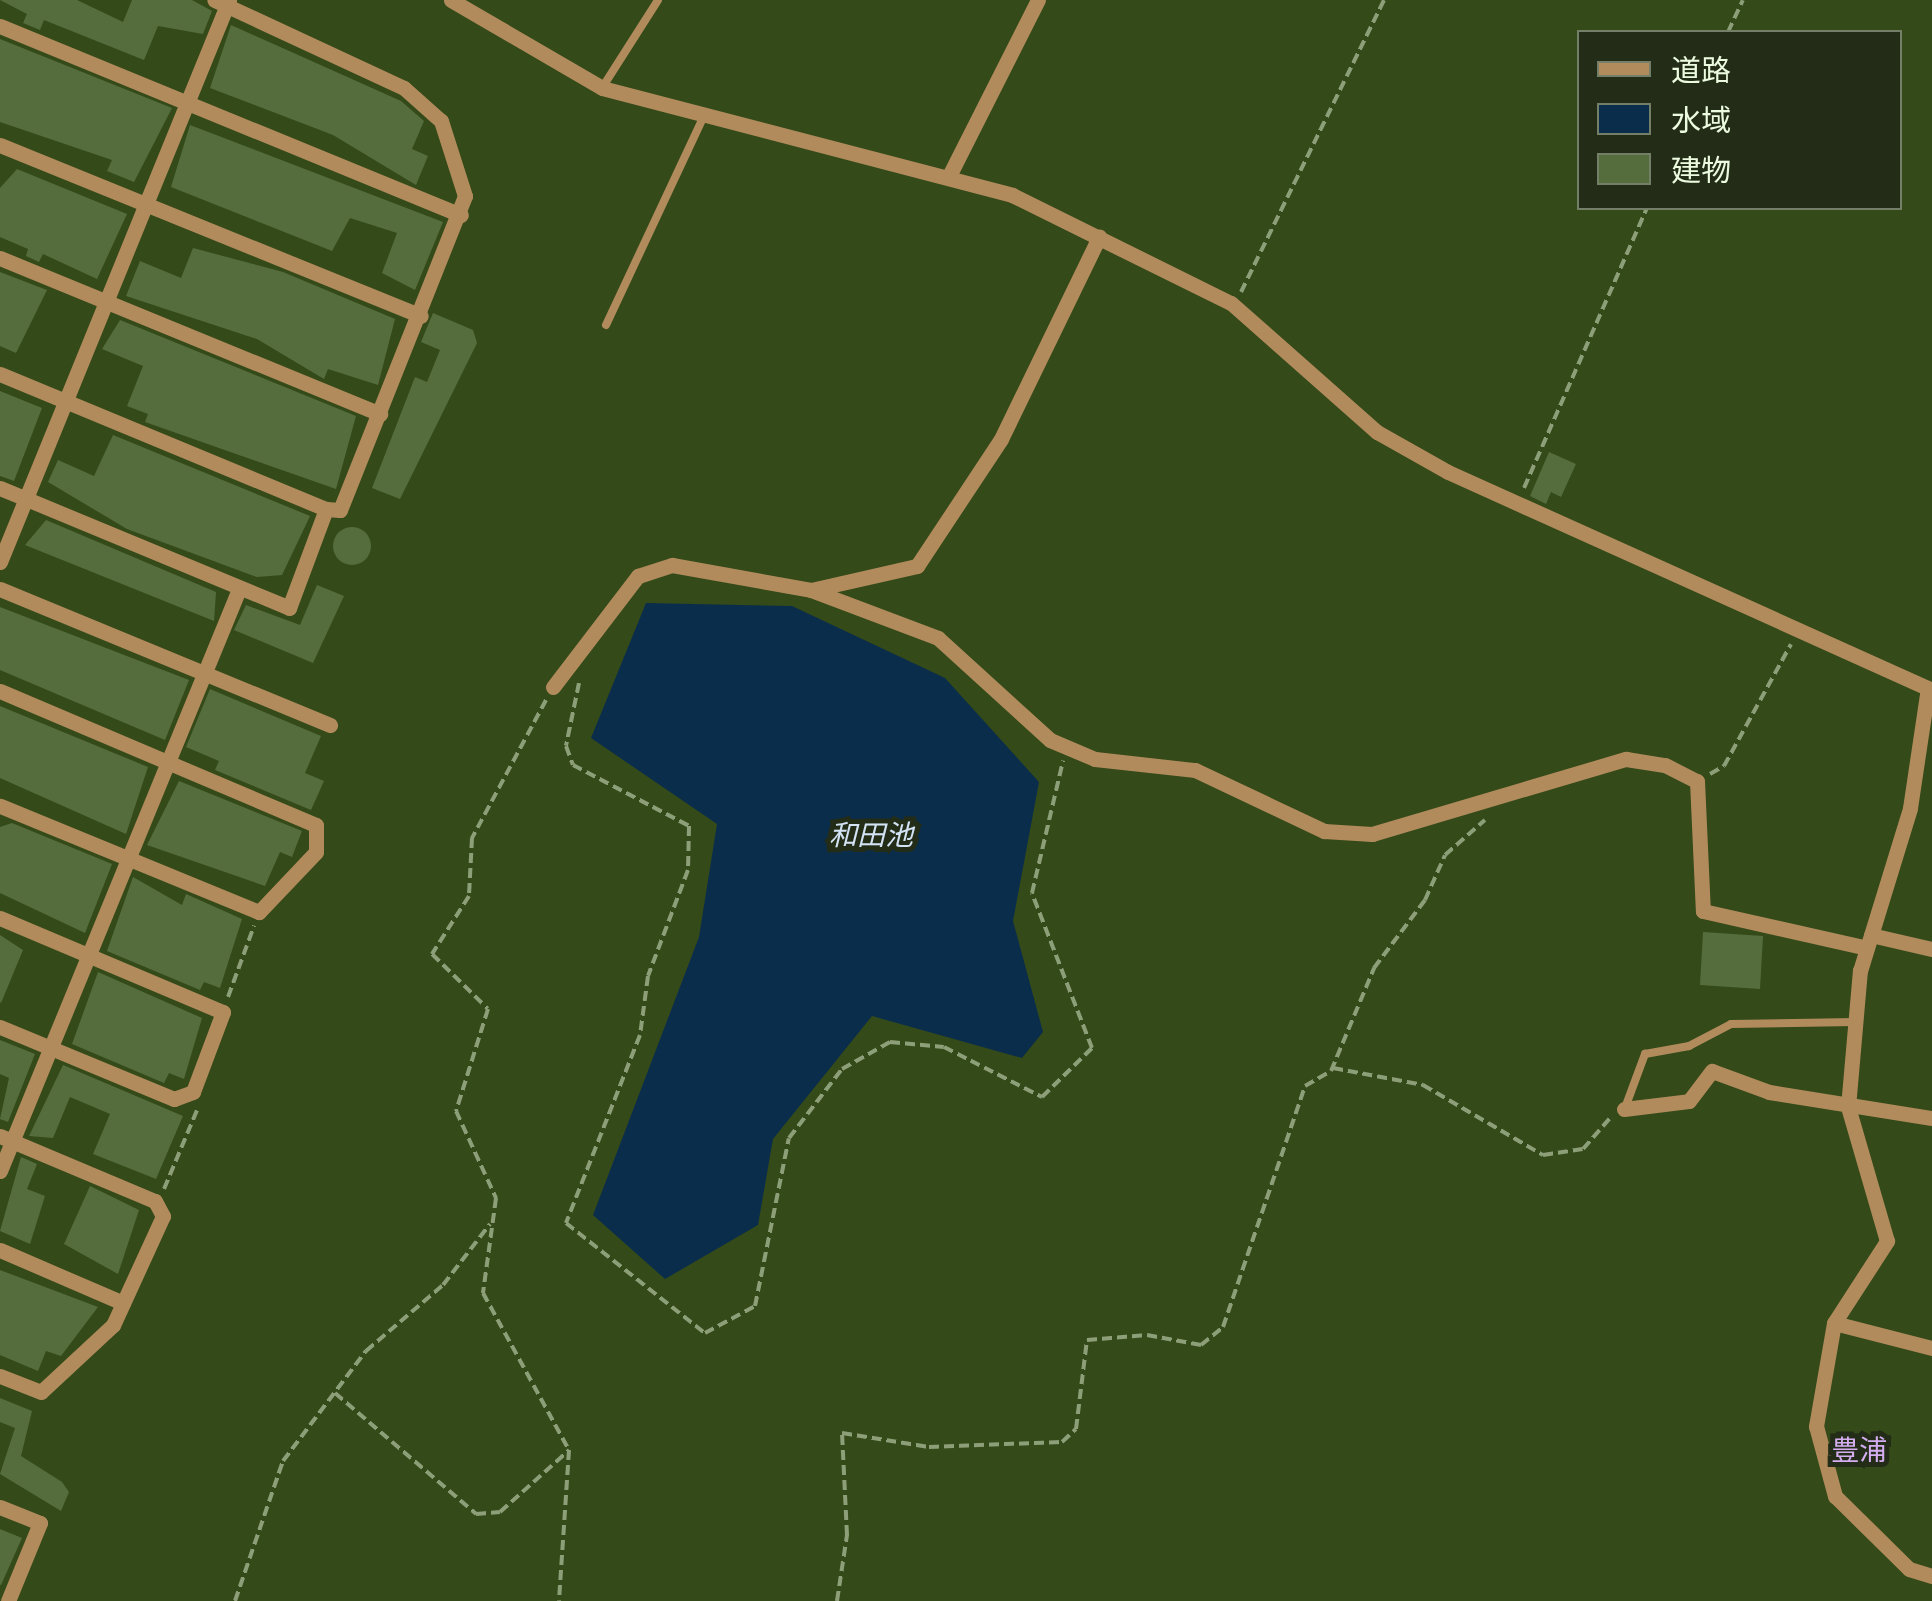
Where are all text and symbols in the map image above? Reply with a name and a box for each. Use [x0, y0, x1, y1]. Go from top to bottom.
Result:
legend [1577, 30, 1902, 210]
text: 道路 [1671, 47, 1731, 93]
text: 水域 [1671, 97, 1731, 143]
text: 建物 [1671, 147, 1731, 193]
water label: 和田池 [829, 818, 913, 852]
district label: 豊浦 [1831, 1433, 1887, 1467]

